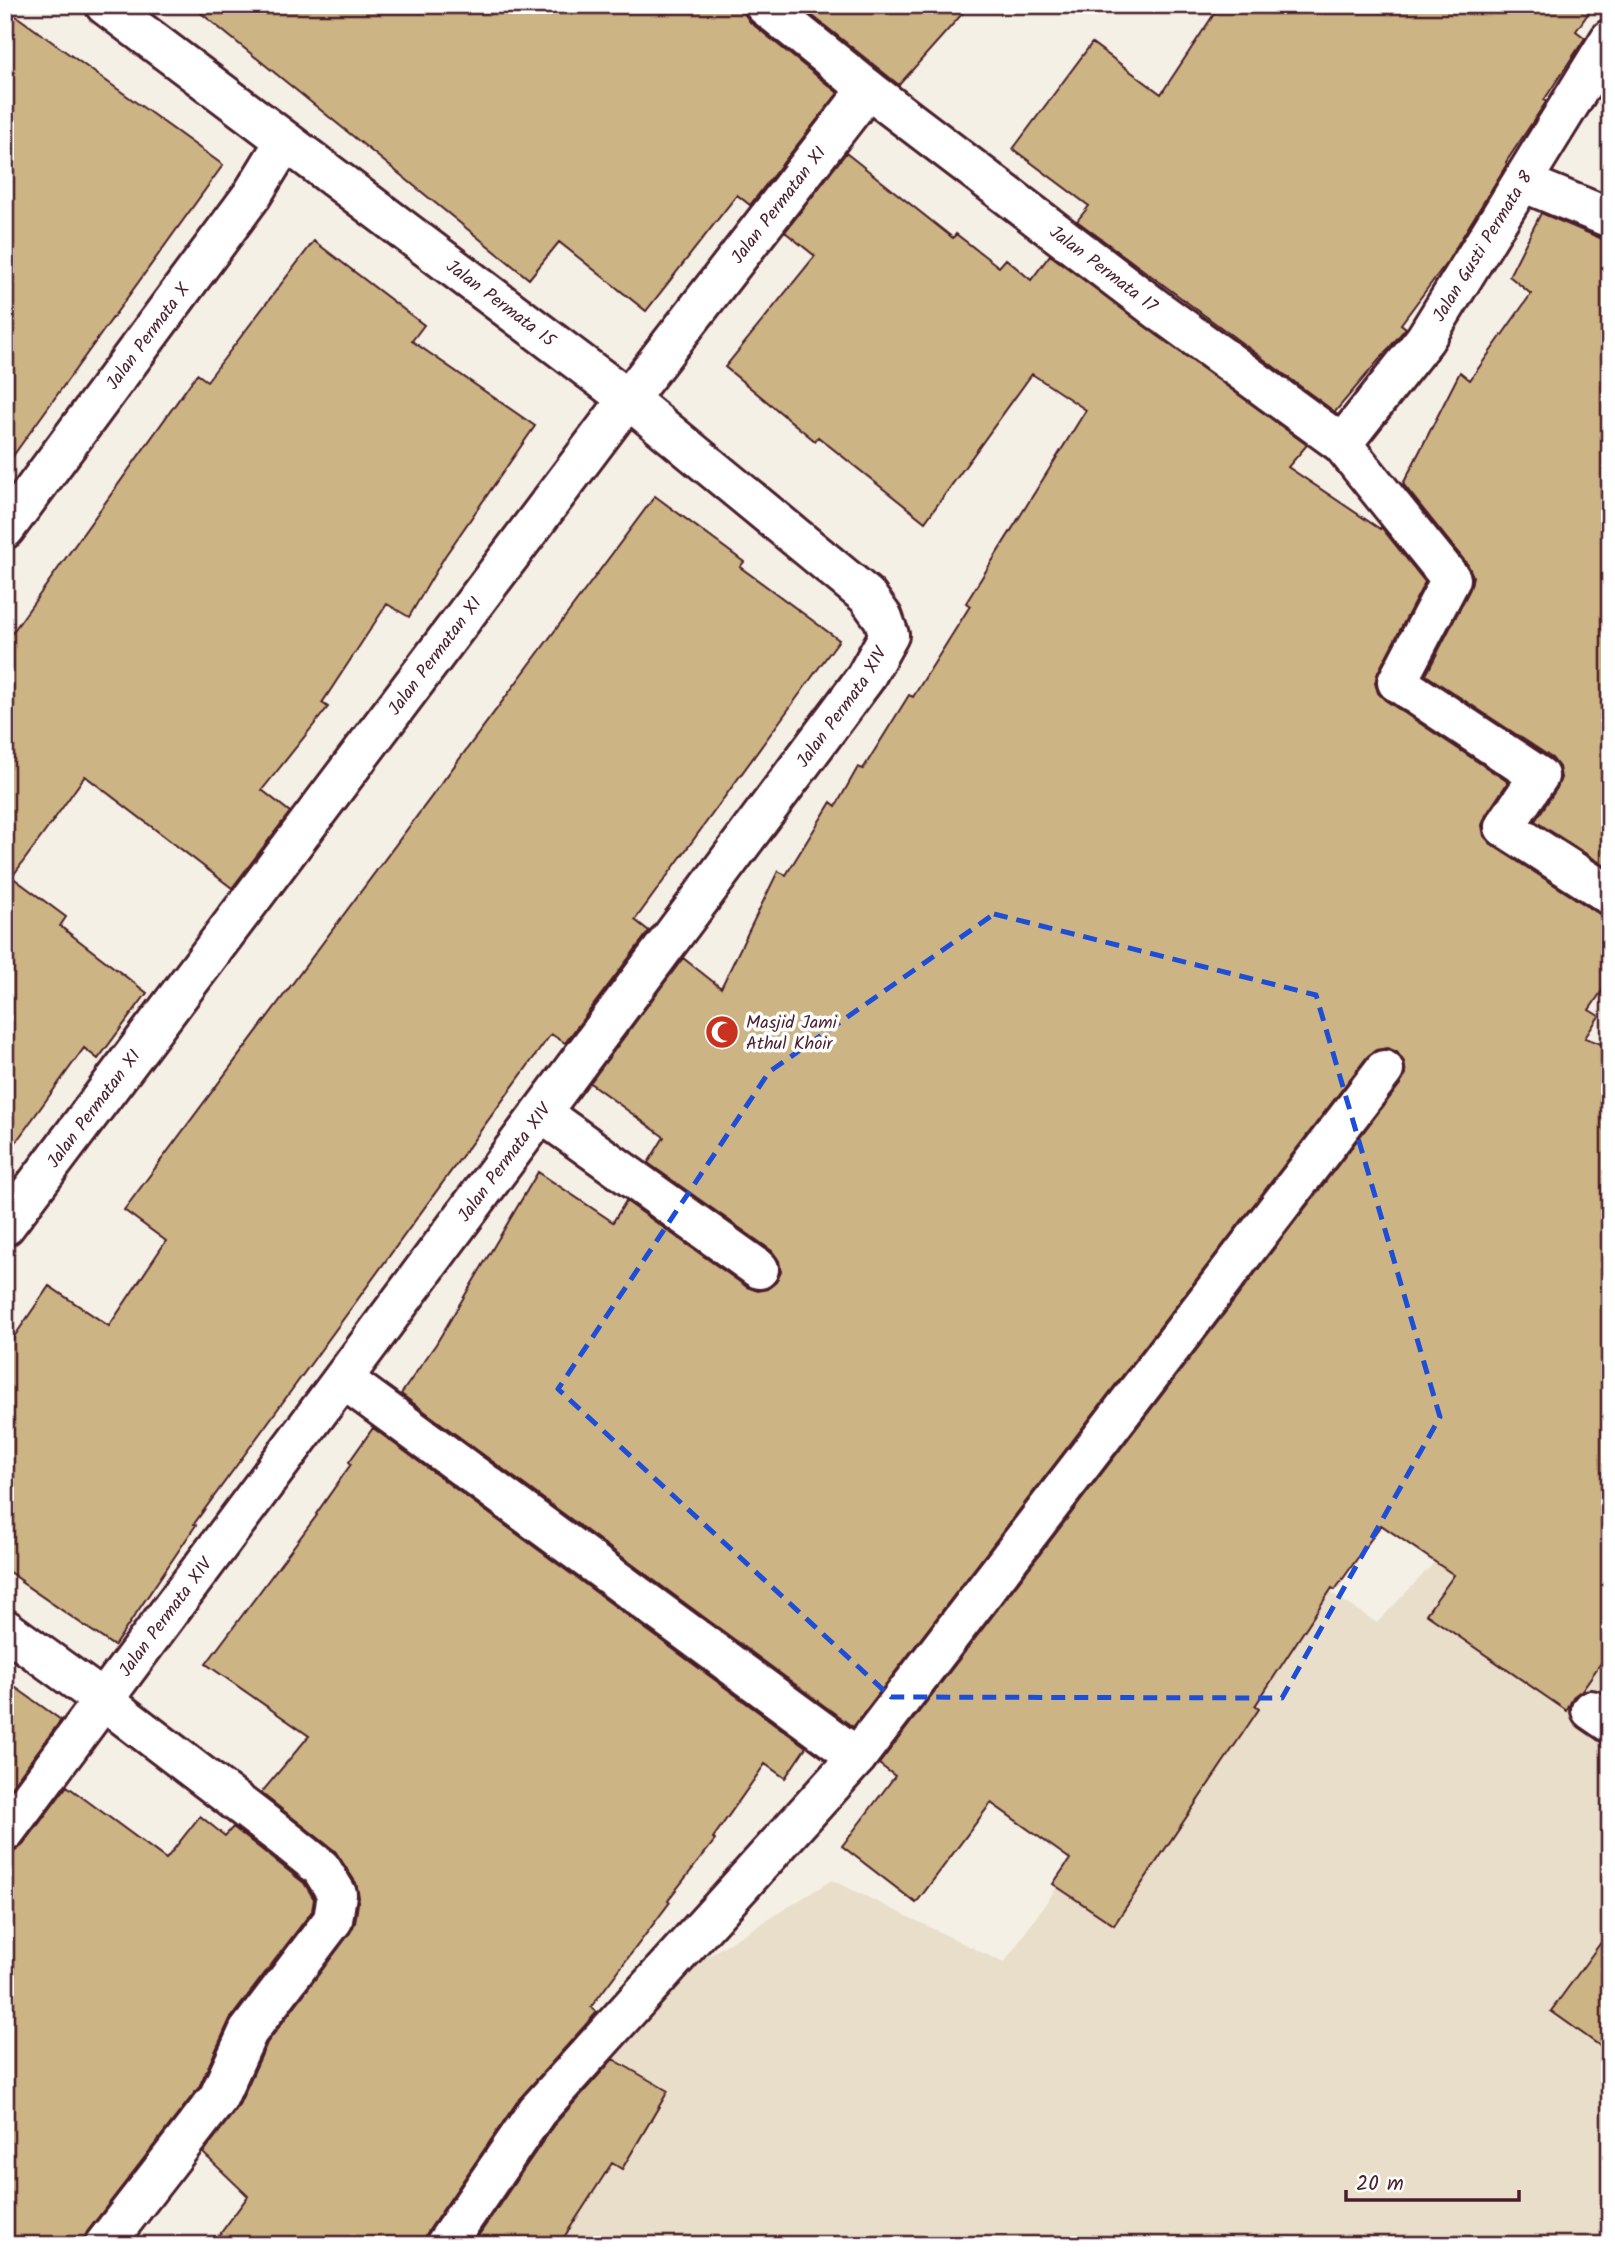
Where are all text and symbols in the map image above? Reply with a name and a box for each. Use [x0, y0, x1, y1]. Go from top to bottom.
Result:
street label: Jalan Permatan XI [725, 141, 835, 271]
street label: Jalan Gusti Permata 8 [1426, 166, 1541, 328]
street label: Jalan Permata 17 [1042, 219, 1164, 321]
street label: Jalan Permata 15 [439, 253, 562, 356]
street label: Jalan Permata X [99, 277, 199, 397]
street label: Jalan Permatan XI [381, 591, 490, 722]
street label: Jalan Permata XIV [790, 641, 896, 774]
place label: Masjid Jami Athul Khoir [746, 1009, 838, 1059]
mosque icon: Masjid Jami Athul Khoir [703, 1013, 741, 1051]
street label: Jalan Permatan XI [40, 1044, 149, 1175]
street label: Jalan Permata XIV [451, 1097, 560, 1229]
street label: Jalan Permata XIV [112, 1551, 221, 1684]
scale bar [1346, 2159, 1519, 2203]
text: 20 m [1356, 2168, 1404, 2201]

